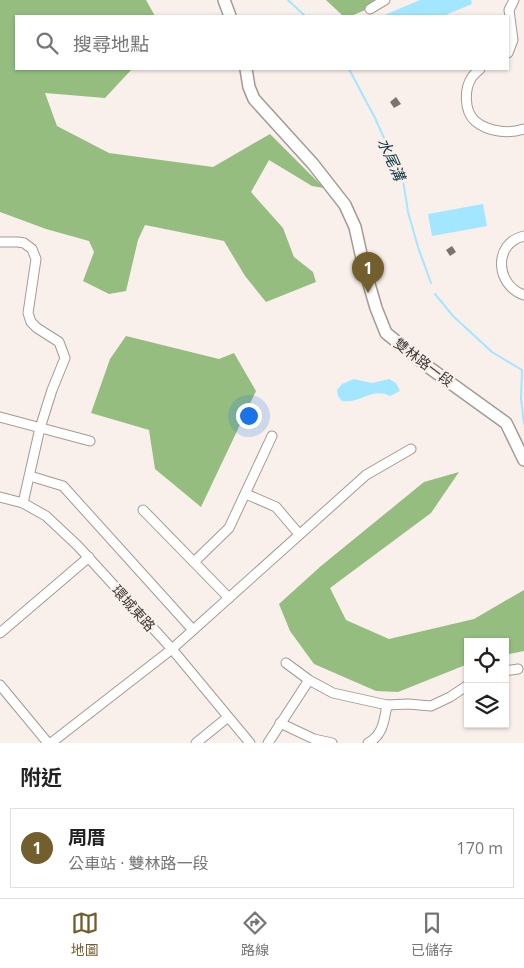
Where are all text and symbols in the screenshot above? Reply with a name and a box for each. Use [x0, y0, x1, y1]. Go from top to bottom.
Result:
search box [15, 15, 509, 70]
icon: search [33, 29, 61, 57]
text: 搜尋地點 [73, 31, 149, 57]
water label: 水尾溝 [374, 134, 411, 185]
pin: 1 [352, 252, 384, 293]
street label: 雙林路一段 [390, 333, 458, 391]
your location [236, 403, 262, 429]
street label: 環城東路 [108, 581, 160, 635]
map controls [464, 638, 509, 728]
button: locate [464, 638, 509, 683]
button: layers [464, 683, 509, 728]
text: 附近 [20, 763, 62, 791]
text: 周厝 [68, 824, 106, 850]
text: 1 [32, 837, 42, 859]
text: 170 m [457, 837, 503, 859]
text: 公車站 · 雙林路一段 [68, 852, 209, 874]
tab: 地圖 [71, 909, 99, 959]
tab: 路線 [241, 909, 269, 959]
tab: 已儲存 [411, 909, 453, 959]

